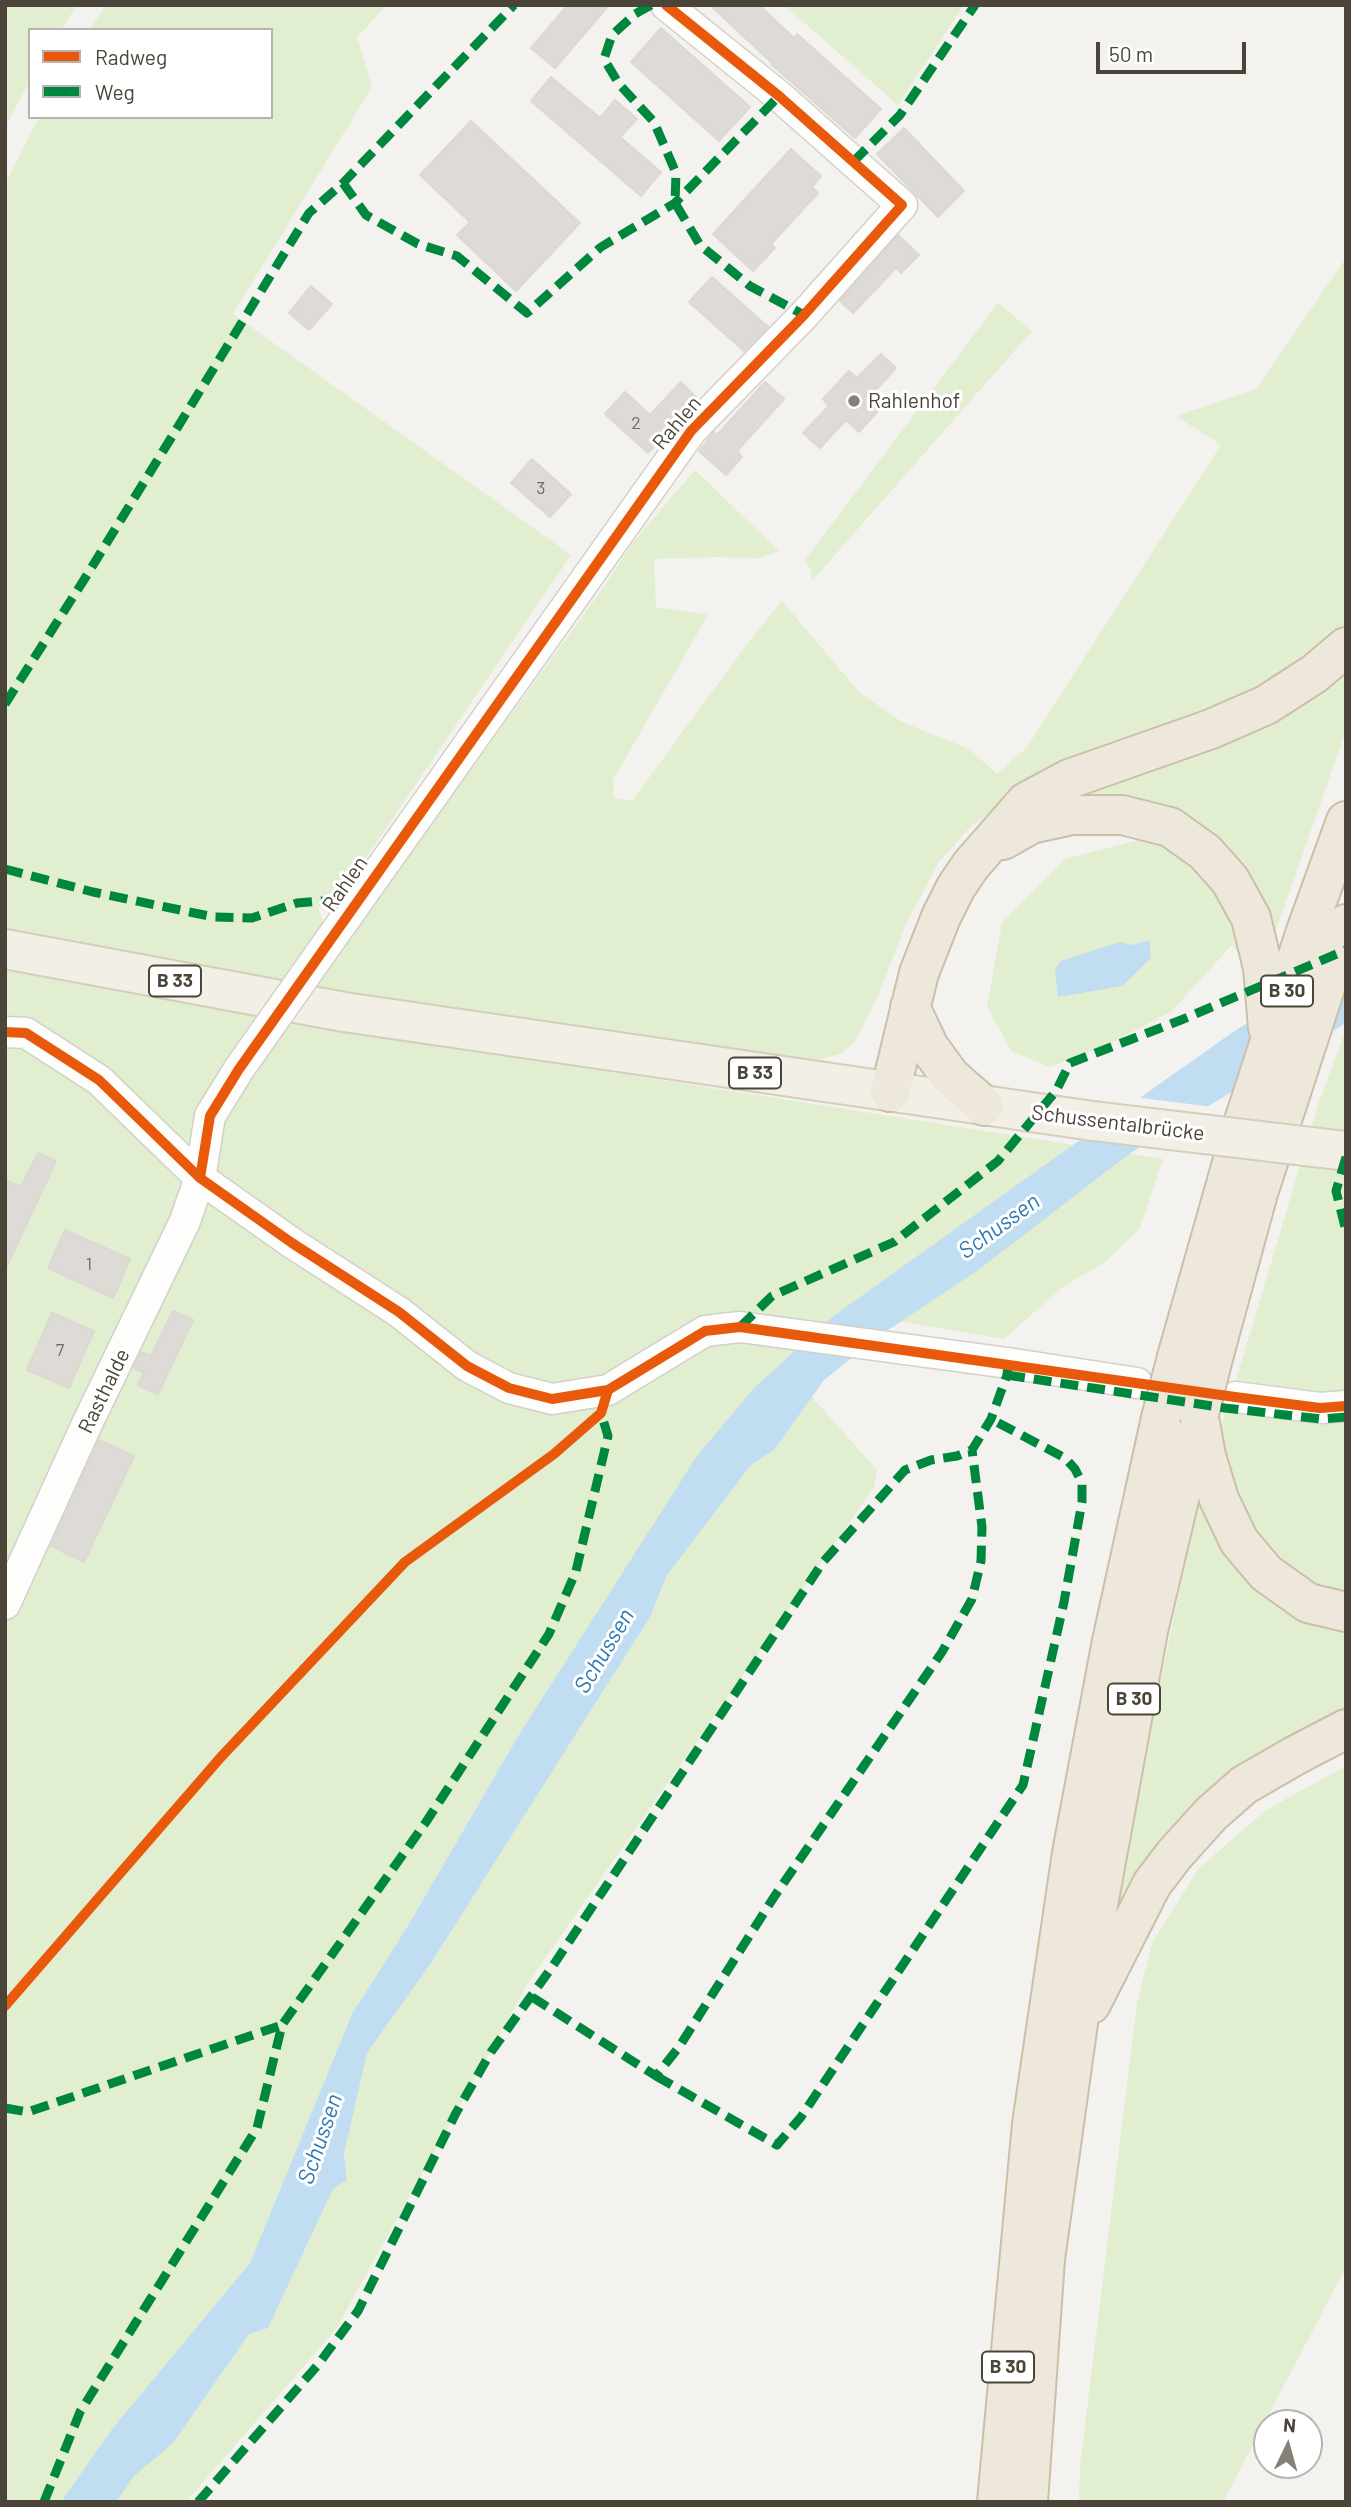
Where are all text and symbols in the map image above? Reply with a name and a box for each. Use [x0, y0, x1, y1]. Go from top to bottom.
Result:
legend [28, 28, 273, 119]
scale bar [1099, 28, 1250, 72]
text: 50 m [1109, 41, 1153, 66]
text: Radweg [95, 44, 167, 69]
text: Weg [95, 79, 135, 104]
place label: Rahlenhof [868, 388, 960, 414]
street label: Rahlen [647, 391, 707, 455]
marker: Rahlenhof [846, 393, 862, 409]
house number: 2 [631, 412, 641, 434]
house number: 3 [536, 477, 546, 499]
street label: Rahlen [317, 851, 373, 917]
road number: B 33 [149, 965, 201, 996]
road number: B 30 [1261, 976, 1313, 1007]
road number: B 33 [729, 1058, 781, 1088]
street label: Schussentalbrücke [1030, 1100, 1206, 1146]
water label: Schussen [953, 1187, 1045, 1265]
house number: 1 [86, 1253, 92, 1275]
house number: 7 [56, 1339, 64, 1361]
street label: Rasthalde [73, 1345, 135, 1437]
water label: Schussen [568, 1604, 640, 1698]
road number: B 30 [1108, 1684, 1160, 1714]
water label: Schussen [292, 2090, 348, 2188]
road number: B 30 [982, 2352, 1034, 2382]
north arrow [1253, 2409, 1323, 2479]
text: N [1282, 2413, 1297, 2437]

